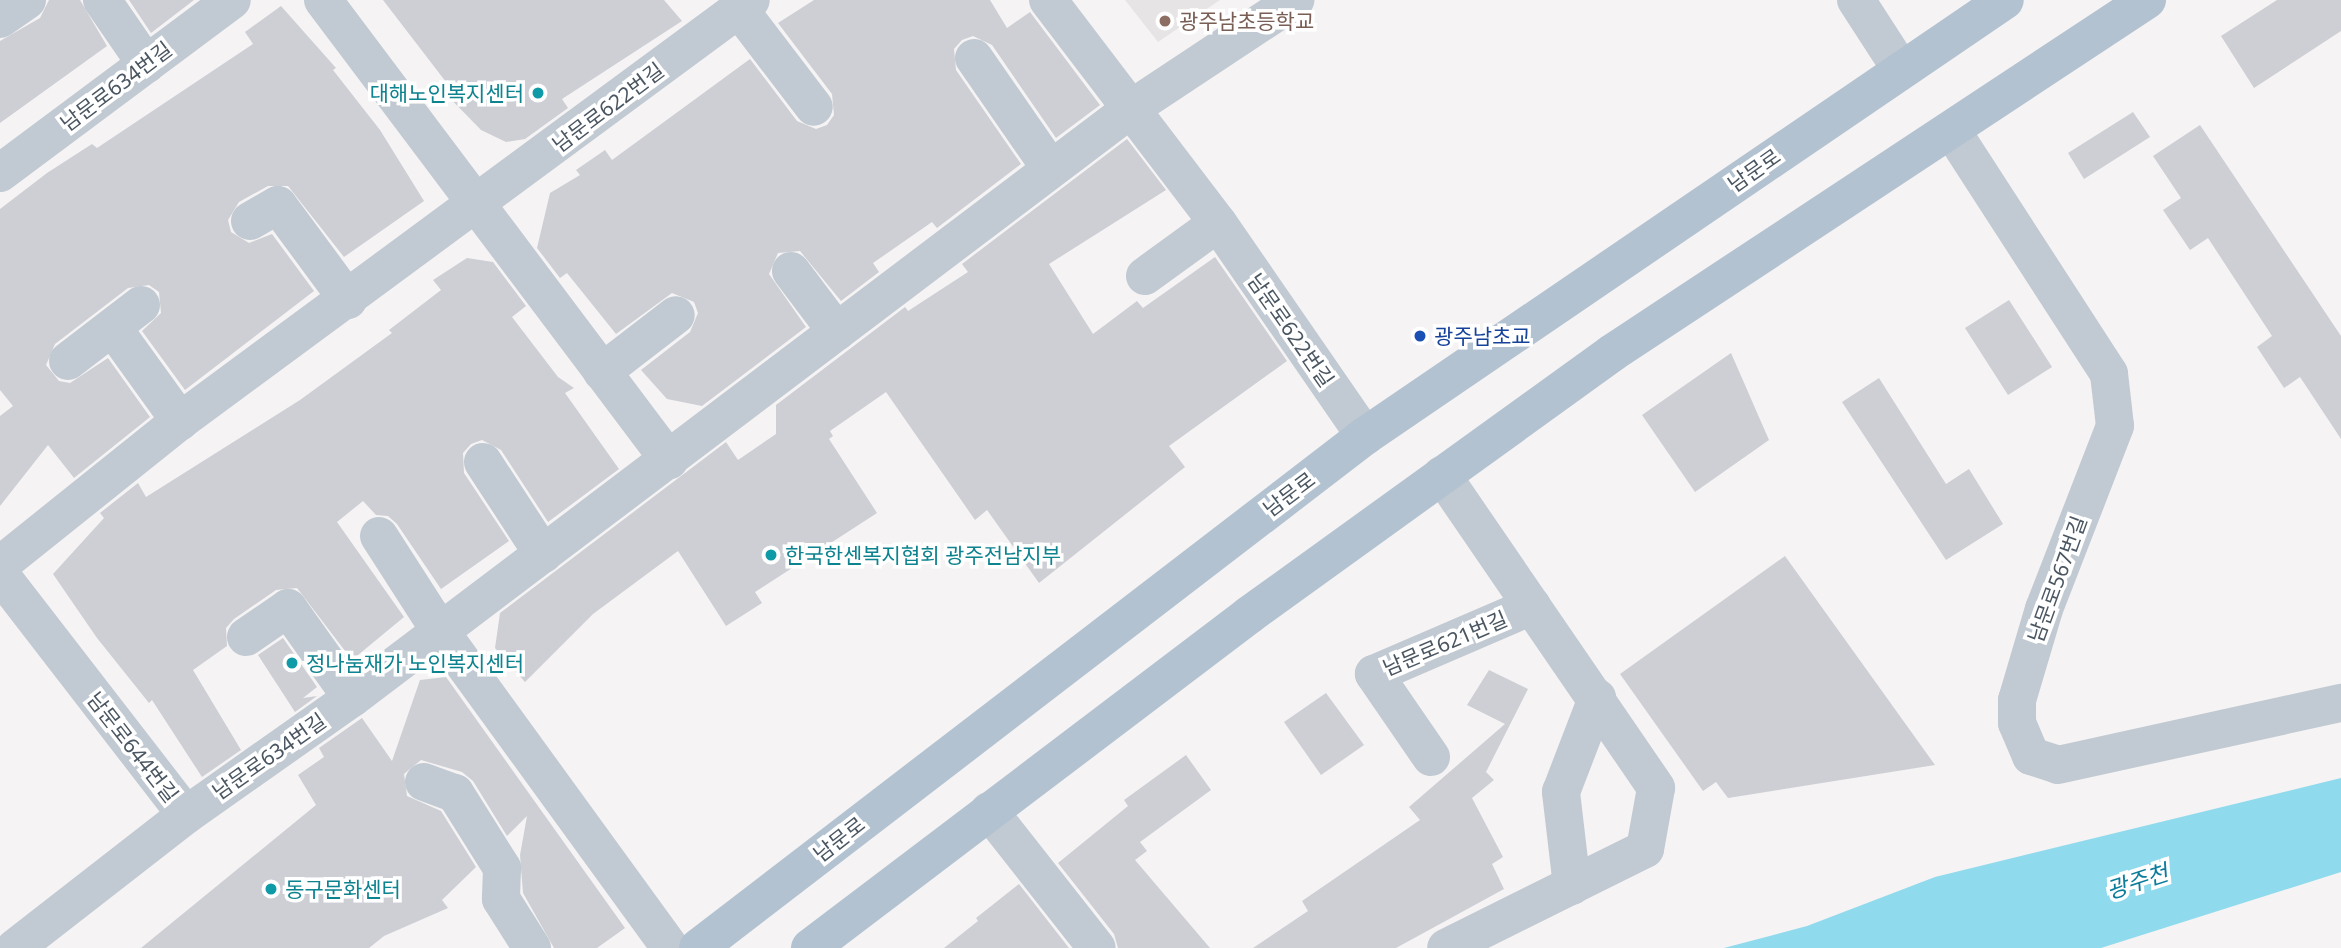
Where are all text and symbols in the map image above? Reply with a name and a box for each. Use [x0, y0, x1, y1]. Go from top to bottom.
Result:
place label: 광주남초등학교 [1179, 8, 1314, 34]
marker: 광주남초등학교 [1157, 13, 1173, 29]
street label: 남문로634번길 [55, 36, 177, 136]
street label: 남문로622번길 [547, 57, 669, 157]
place label: 대해노인복지센터 [369, 80, 524, 106]
marker: 대해노인복지센터 [530, 85, 546, 101]
street label: 남문로 [1723, 143, 1785, 197]
street label: 남문로622번길 [1243, 268, 1339, 392]
place label: 광주남초교 [1434, 323, 1531, 349]
marker: 광주남초교 [1412, 328, 1428, 344]
street label: 남문로 [1258, 466, 1320, 522]
street label: 남문로567번길 [2022, 512, 2092, 646]
place label: 한국한센복지협회 광주전남지부 [785, 542, 1061, 568]
marker: 한국한센복지협회 광주전남지부 [763, 547, 779, 563]
street label: 남문로621번길 [1379, 605, 1511, 681]
place label: 정나눔재가 노인복지센터 [306, 650, 524, 676]
marker: 정나눔재가 노인복지센터 [284, 655, 300, 671]
street label: 남문로644번길 [82, 687, 184, 807]
street label: 남문로634번길 [207, 708, 331, 804]
street label: 남문로 [808, 811, 870, 867]
water label: 광주천 [2103, 858, 2171, 904]
place label: 동구문화센터 [285, 876, 401, 902]
marker: 동구문화센터 [263, 881, 279, 897]

